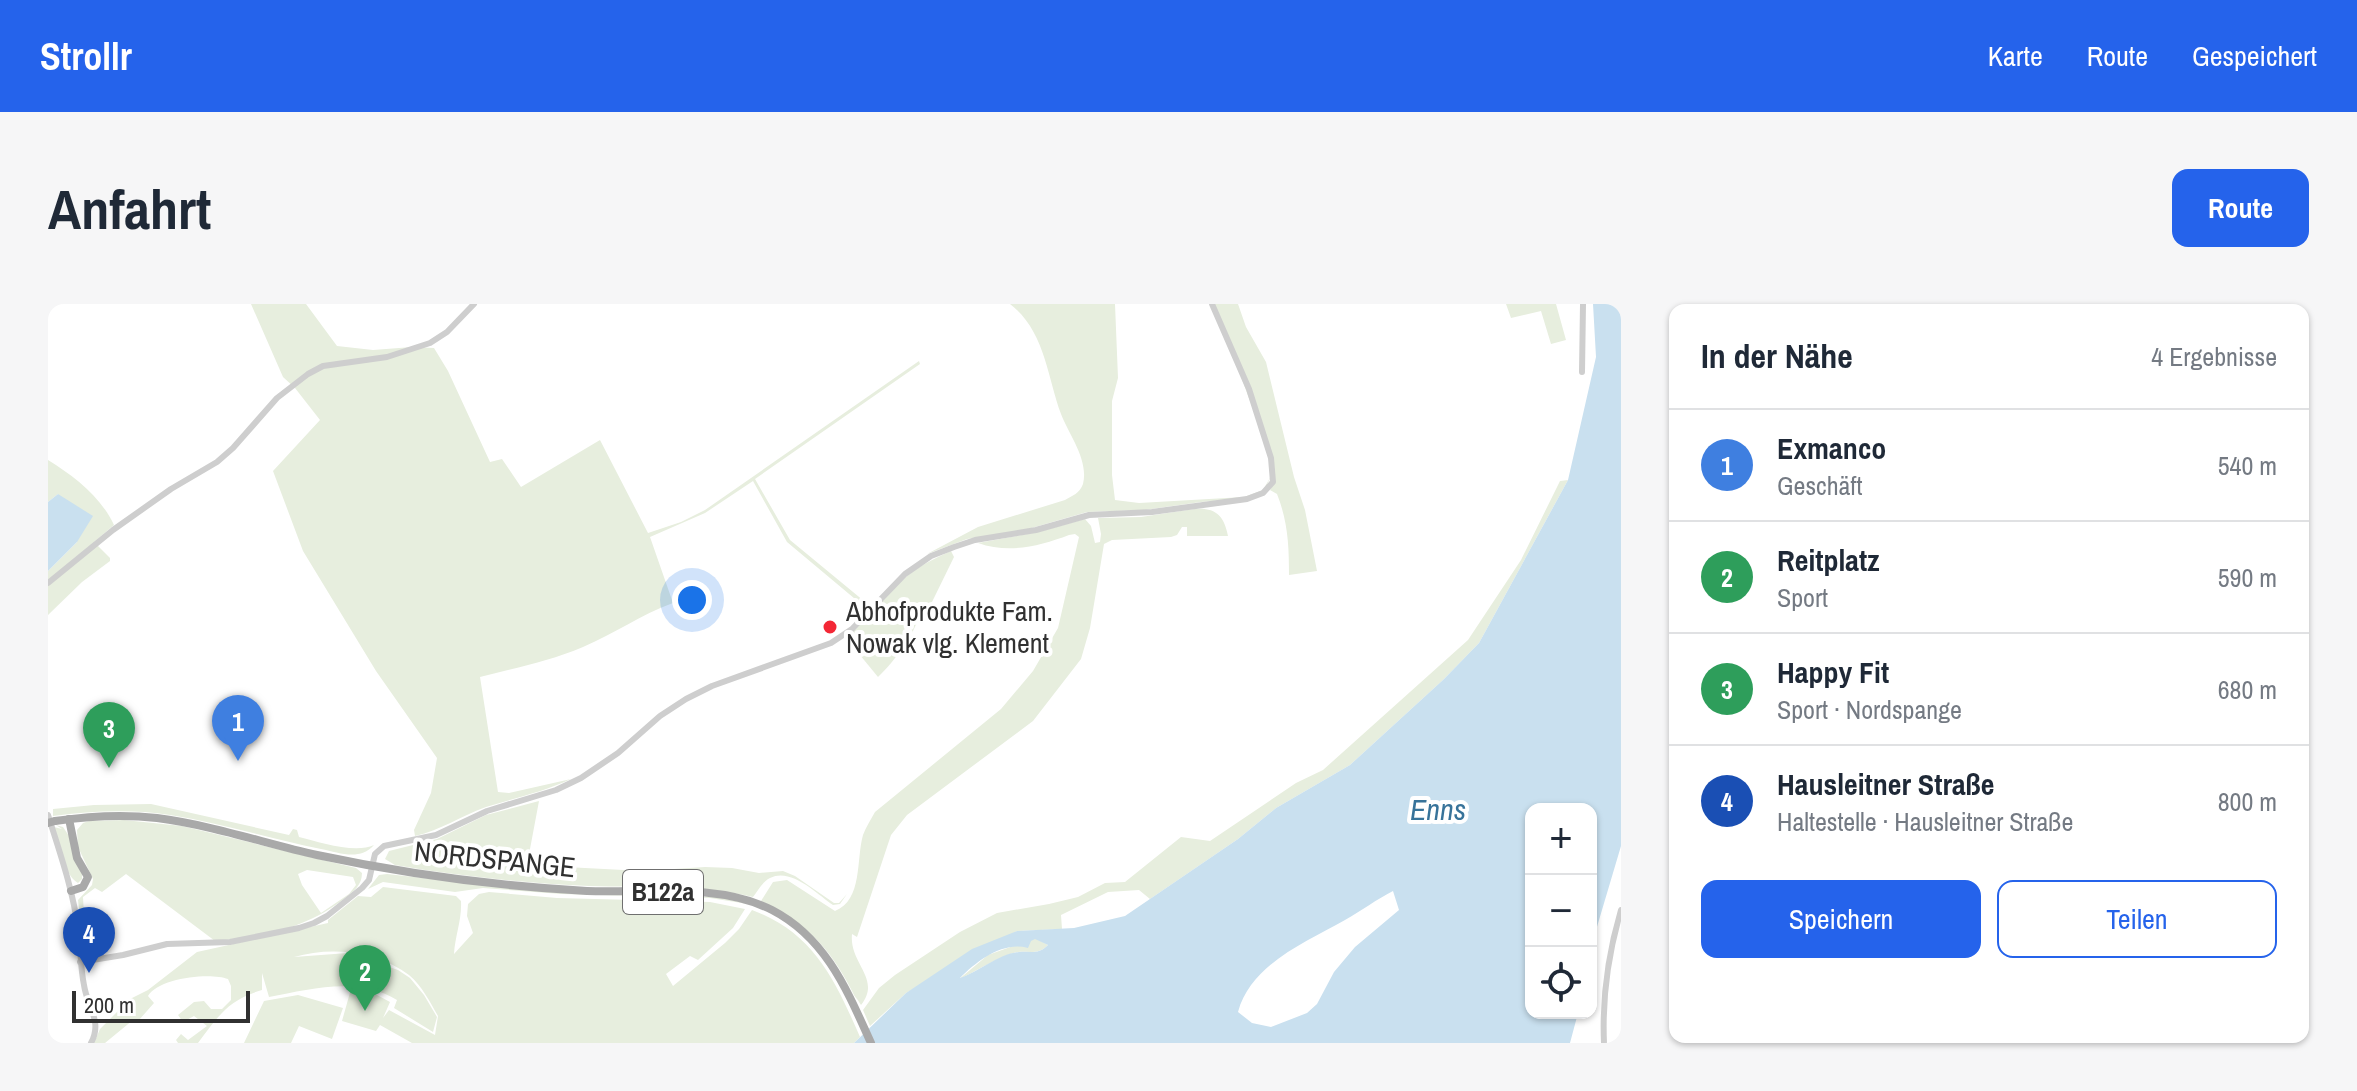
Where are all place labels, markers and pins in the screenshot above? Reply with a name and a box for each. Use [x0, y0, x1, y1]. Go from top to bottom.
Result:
place label: Abhofprodukte Fam. Nowak vlg. Klement [845, 592, 1053, 662]
marker: Abhofprodukte Fam. Nowak vlg. Klement [821, 618, 839, 636]
pin: 1 [212, 695, 264, 761]
pin: 3 [83, 702, 135, 768]
pin: 4 [63, 907, 115, 973]
pin: 2 [339, 945, 391, 1011]

